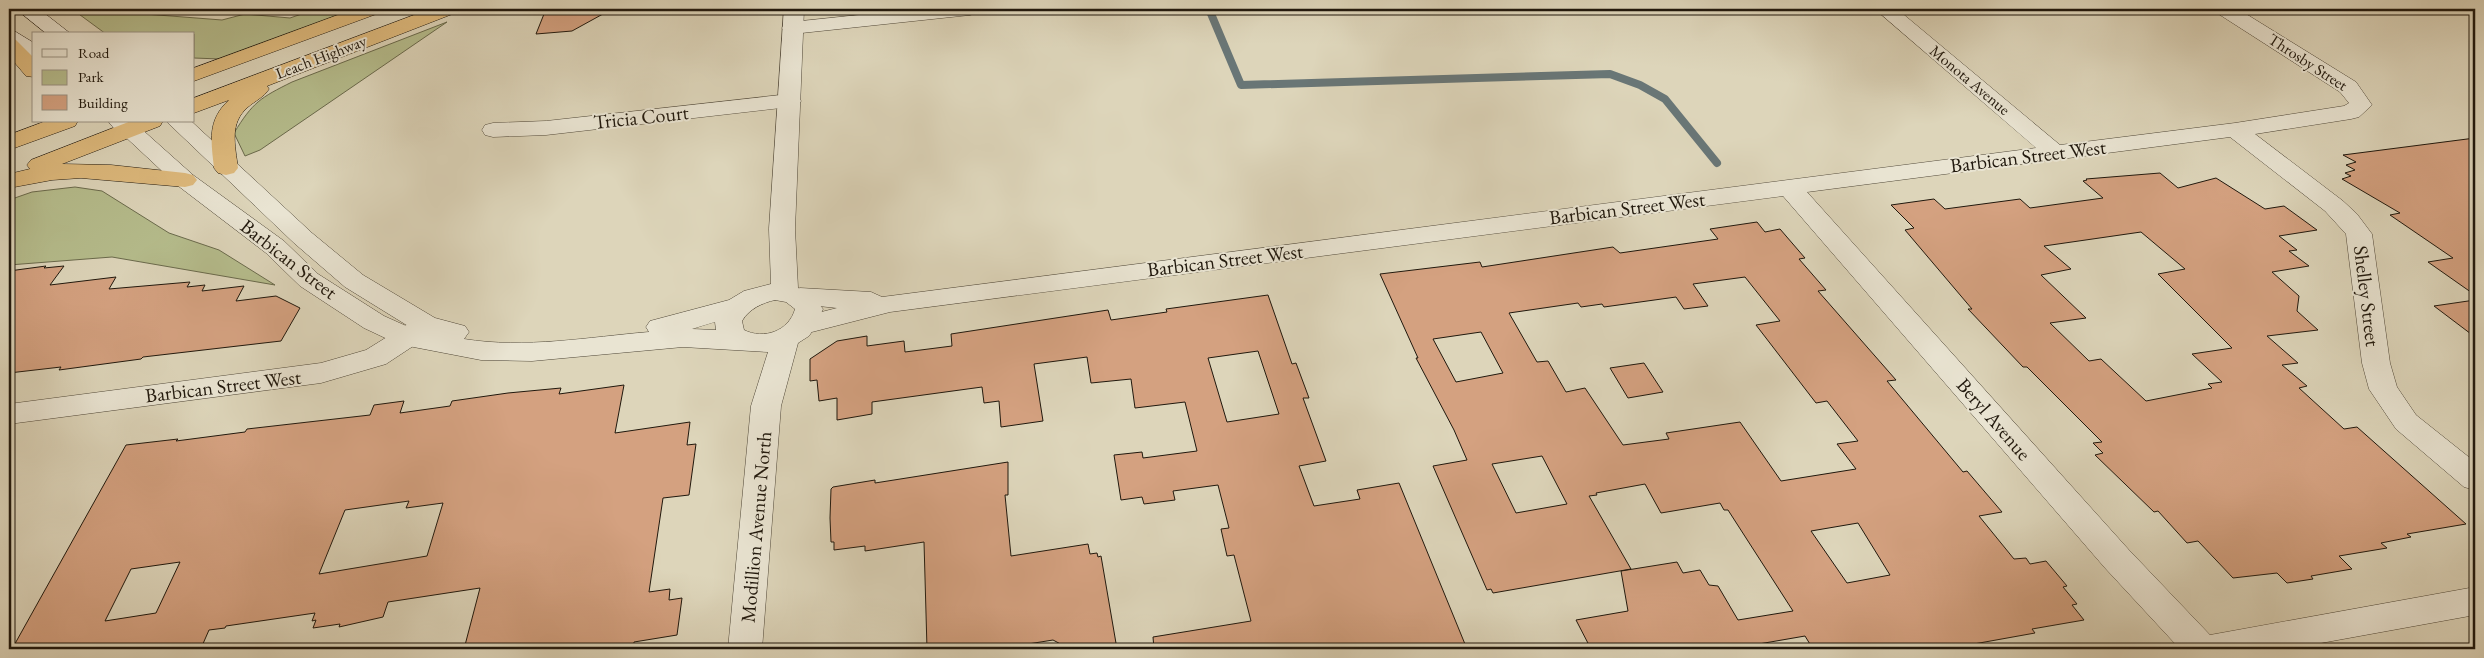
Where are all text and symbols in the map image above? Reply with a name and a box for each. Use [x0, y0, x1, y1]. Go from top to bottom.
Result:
street label: Throsby Street [2264, 29, 2352, 95]
street label: Leach Highway [273, 30, 370, 84]
legend [32, 32, 195, 122]
street label: Monota Avenue [1925, 40, 2015, 120]
text: Road [78, 43, 110, 62]
text: Park [78, 67, 105, 86]
text: Building [78, 93, 128, 112]
street label: Tricia Court [592, 99, 691, 135]
street label: Barbican Street West [1949, 133, 2108, 178]
street label: Barbican Street West [1548, 185, 1707, 230]
street label: Barbican Street [235, 213, 343, 305]
street label: Barbican Street West [1146, 237, 1305, 282]
street label: Shelley Street [2348, 244, 2386, 349]
street label: Barbican Street West [144, 363, 303, 408]
street label: Beryl Avenue [1951, 372, 2037, 466]
street label: Modillion Avenue North [735, 430, 777, 624]

